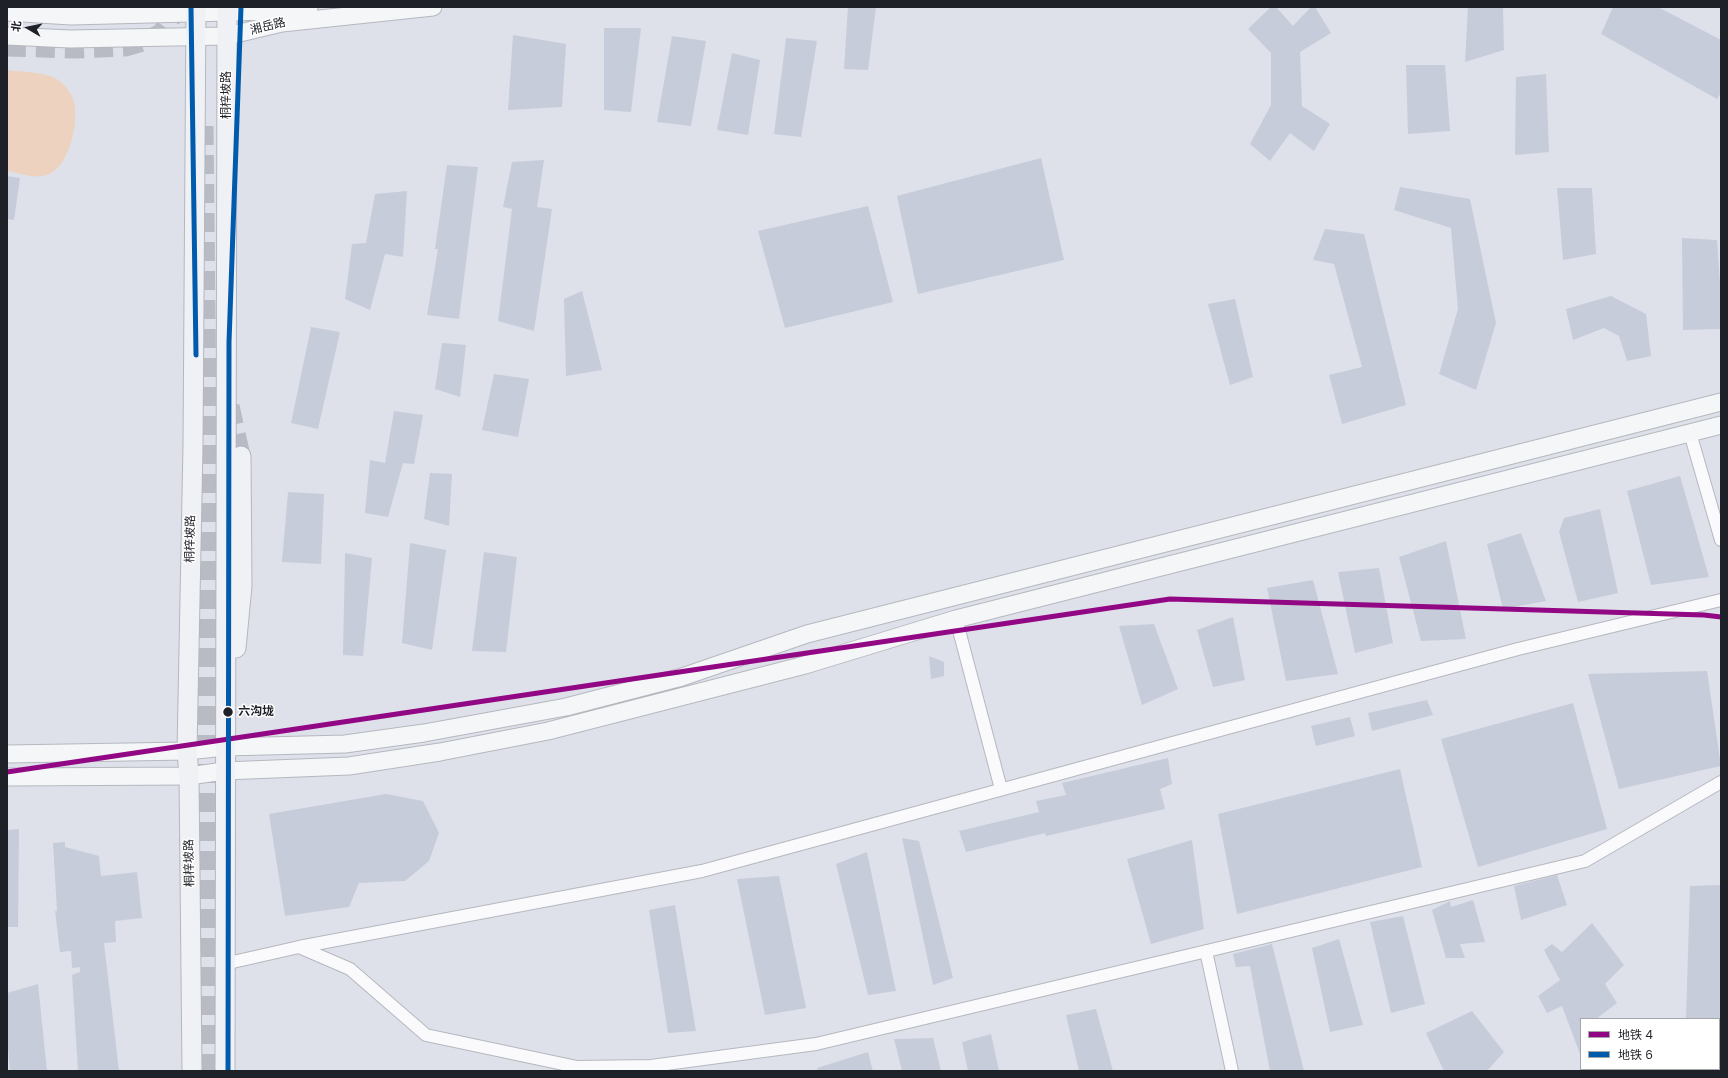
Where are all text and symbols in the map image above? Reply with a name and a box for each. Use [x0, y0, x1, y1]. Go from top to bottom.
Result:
north arrow [8, 8, 48, 48]
street label: 湘岳路 [249, 16, 287, 38]
text: 北 [7, 19, 25, 33]
street label: 桐梓坡路 [220, 71, 234, 119]
street label: 桐梓坡路 [183, 515, 199, 563]
marker: 六沟垅 [221, 705, 235, 719]
place label: 六沟垅 [238, 705, 274, 719]
street label: 桐梓坡路 [182, 839, 198, 887]
legend [1580, 1018, 1720, 1070]
text: 地铁 4 [1618, 1026, 1653, 1043]
text: 地铁 6 [1618, 1046, 1653, 1063]

